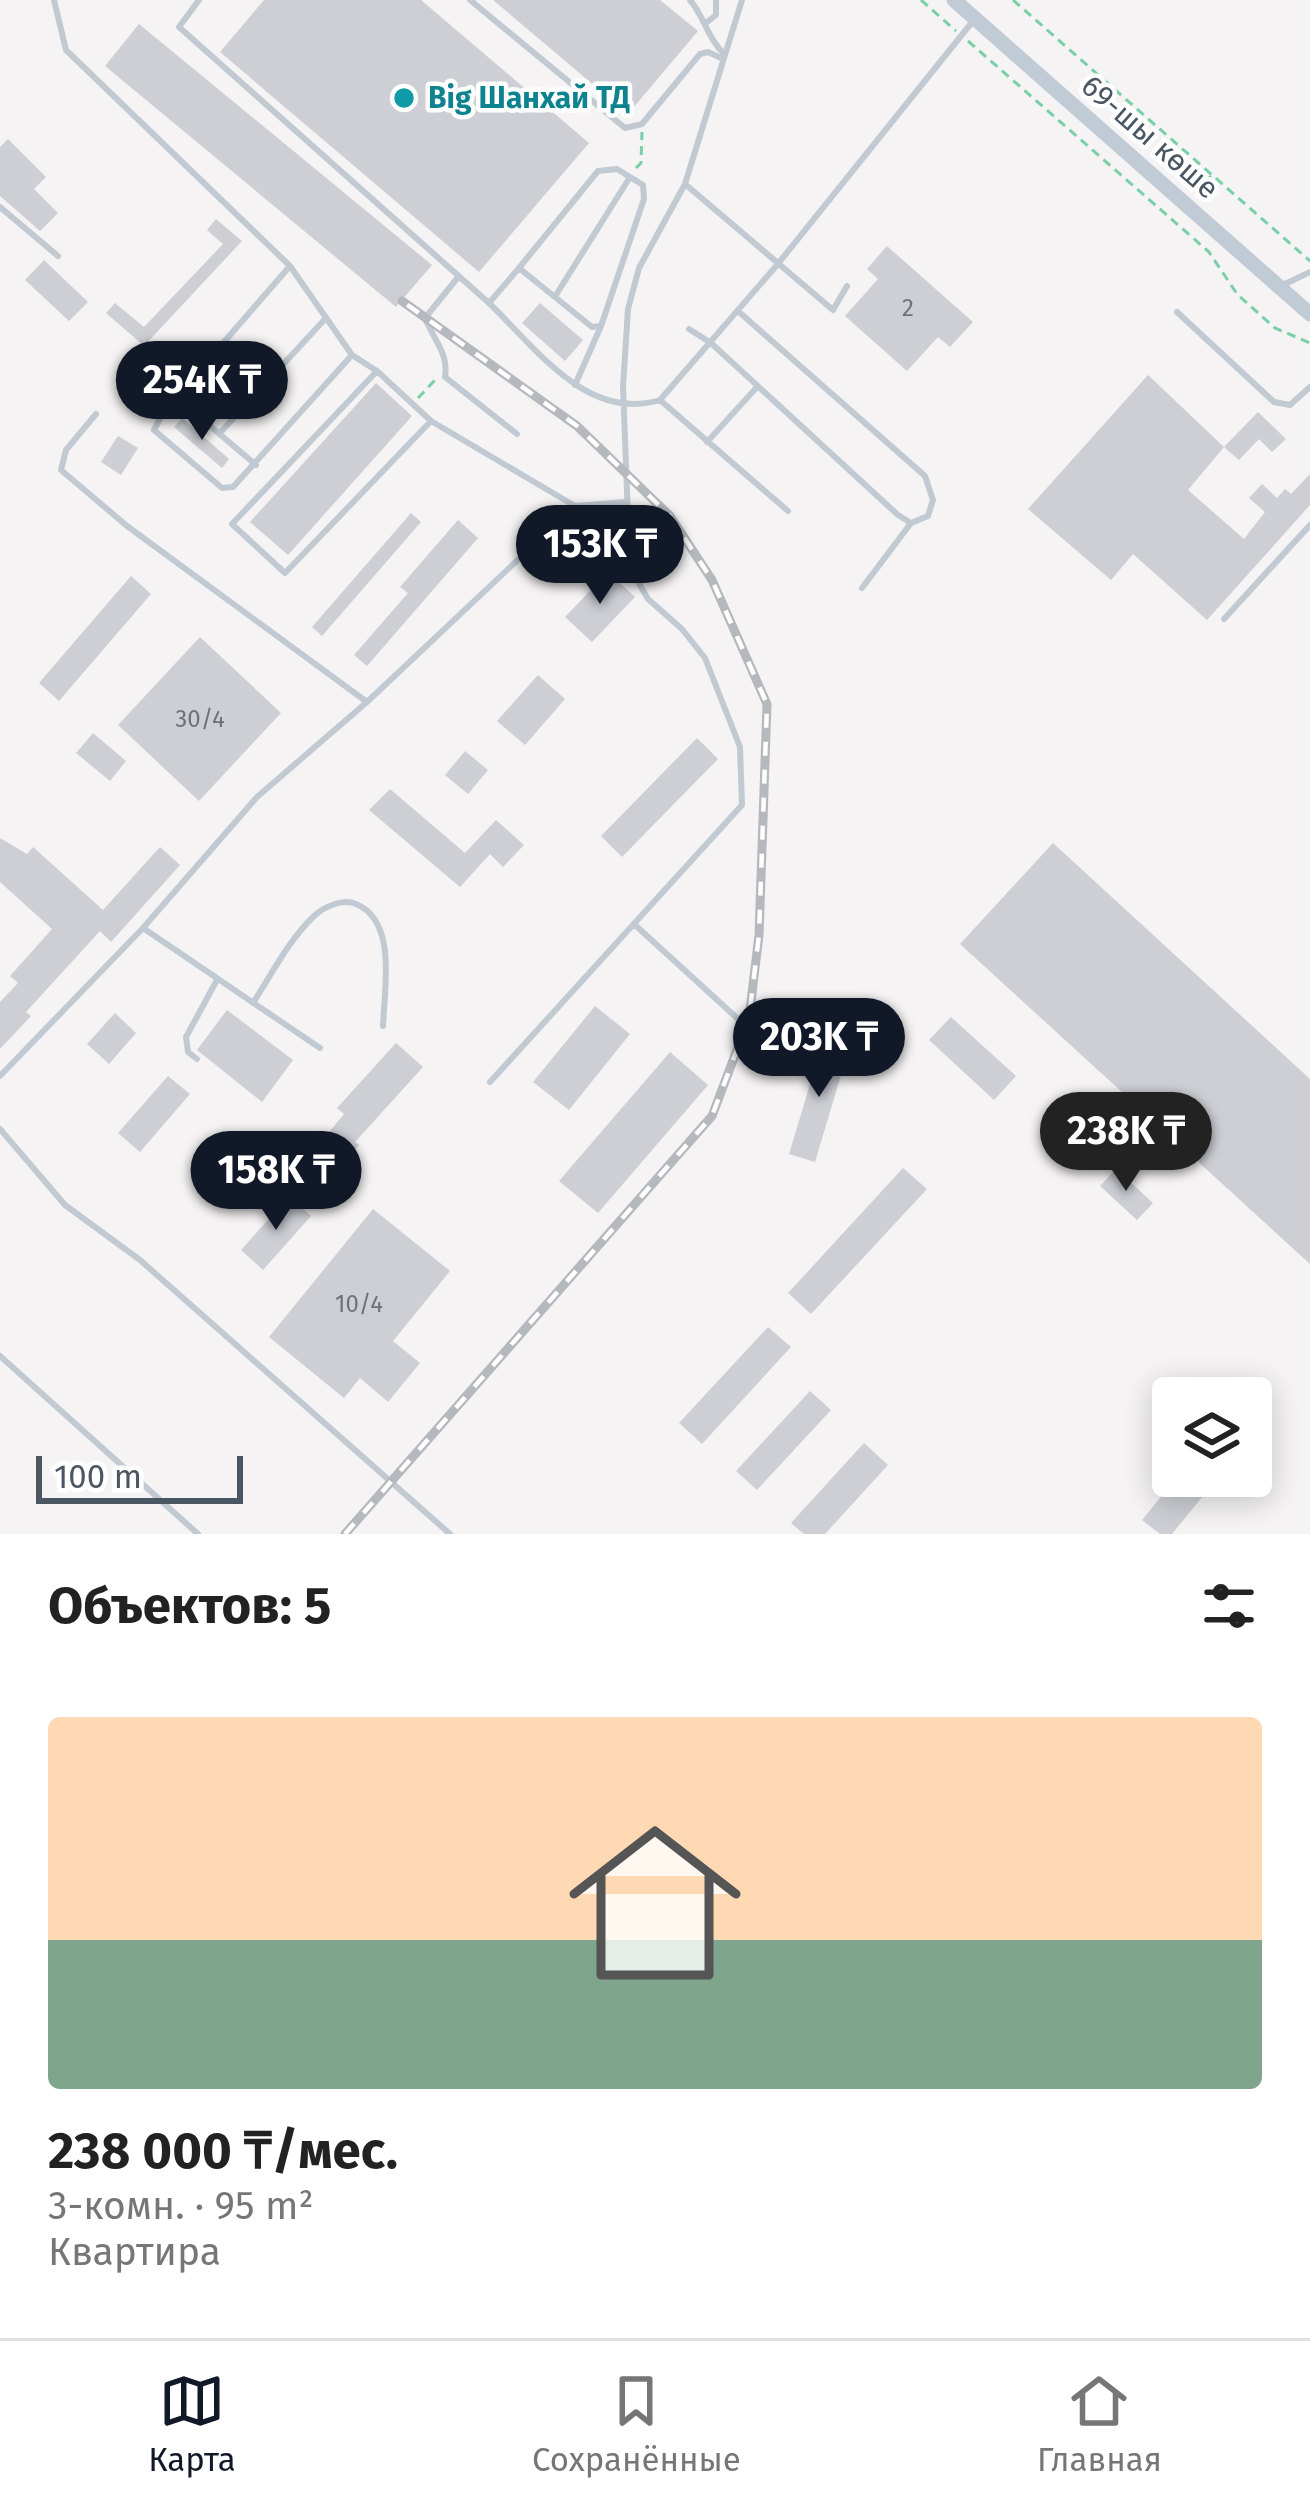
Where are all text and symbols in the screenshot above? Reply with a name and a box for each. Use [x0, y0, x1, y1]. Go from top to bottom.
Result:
street label: 69-шы көше [1074, 68, 1226, 206]
place label: Big Шанхай ТД [428, 80, 630, 116]
marker: Big Шанхай ТД [391, 85, 417, 111]
house number: 2 [902, 294, 914, 322]
pin: 254K ₸ [104, 341, 300, 443]
text: 254K ₸ [143, 357, 261, 403]
pin: 153K ₸ [502, 505, 698, 607]
text: 153K ₸ [543, 521, 657, 567]
house number: 30/4 [175, 705, 225, 733]
pin: 203K ₸ [721, 998, 917, 1100]
text: 203K ₸ [760, 1014, 878, 1060]
pin: 238K ₸ [1028, 1092, 1224, 1194]
text: 238K ₸ [1067, 1108, 1185, 1154]
pin: 158K ₸ [178, 1131, 374, 1233]
text: 158K ₸ [218, 1147, 334, 1193]
house number: 10/4 [335, 1290, 383, 1318]
map controls [1152, 1377, 1272, 1497]
button: layers [1152, 1377, 1272, 1497]
scale bar [36, 1450, 243, 1503]
text: 100 m [54, 1457, 142, 1497]
icon: filters [1196, 1573, 1262, 1639]
text: Объектов: 5 [48, 1575, 331, 1637]
icon: home [547, 1795, 763, 2011]
text: 238 000 ₸/мес. [48, 2120, 398, 2182]
text: 3-комн. · 95 m² [48, 2183, 314, 2229]
text: Квартира [48, 2229, 221, 2275]
tab: Карта [148, 2368, 236, 2480]
tab: Сохранённые [532, 2368, 741, 2480]
tab: Главная [1037, 2368, 1162, 2480]

